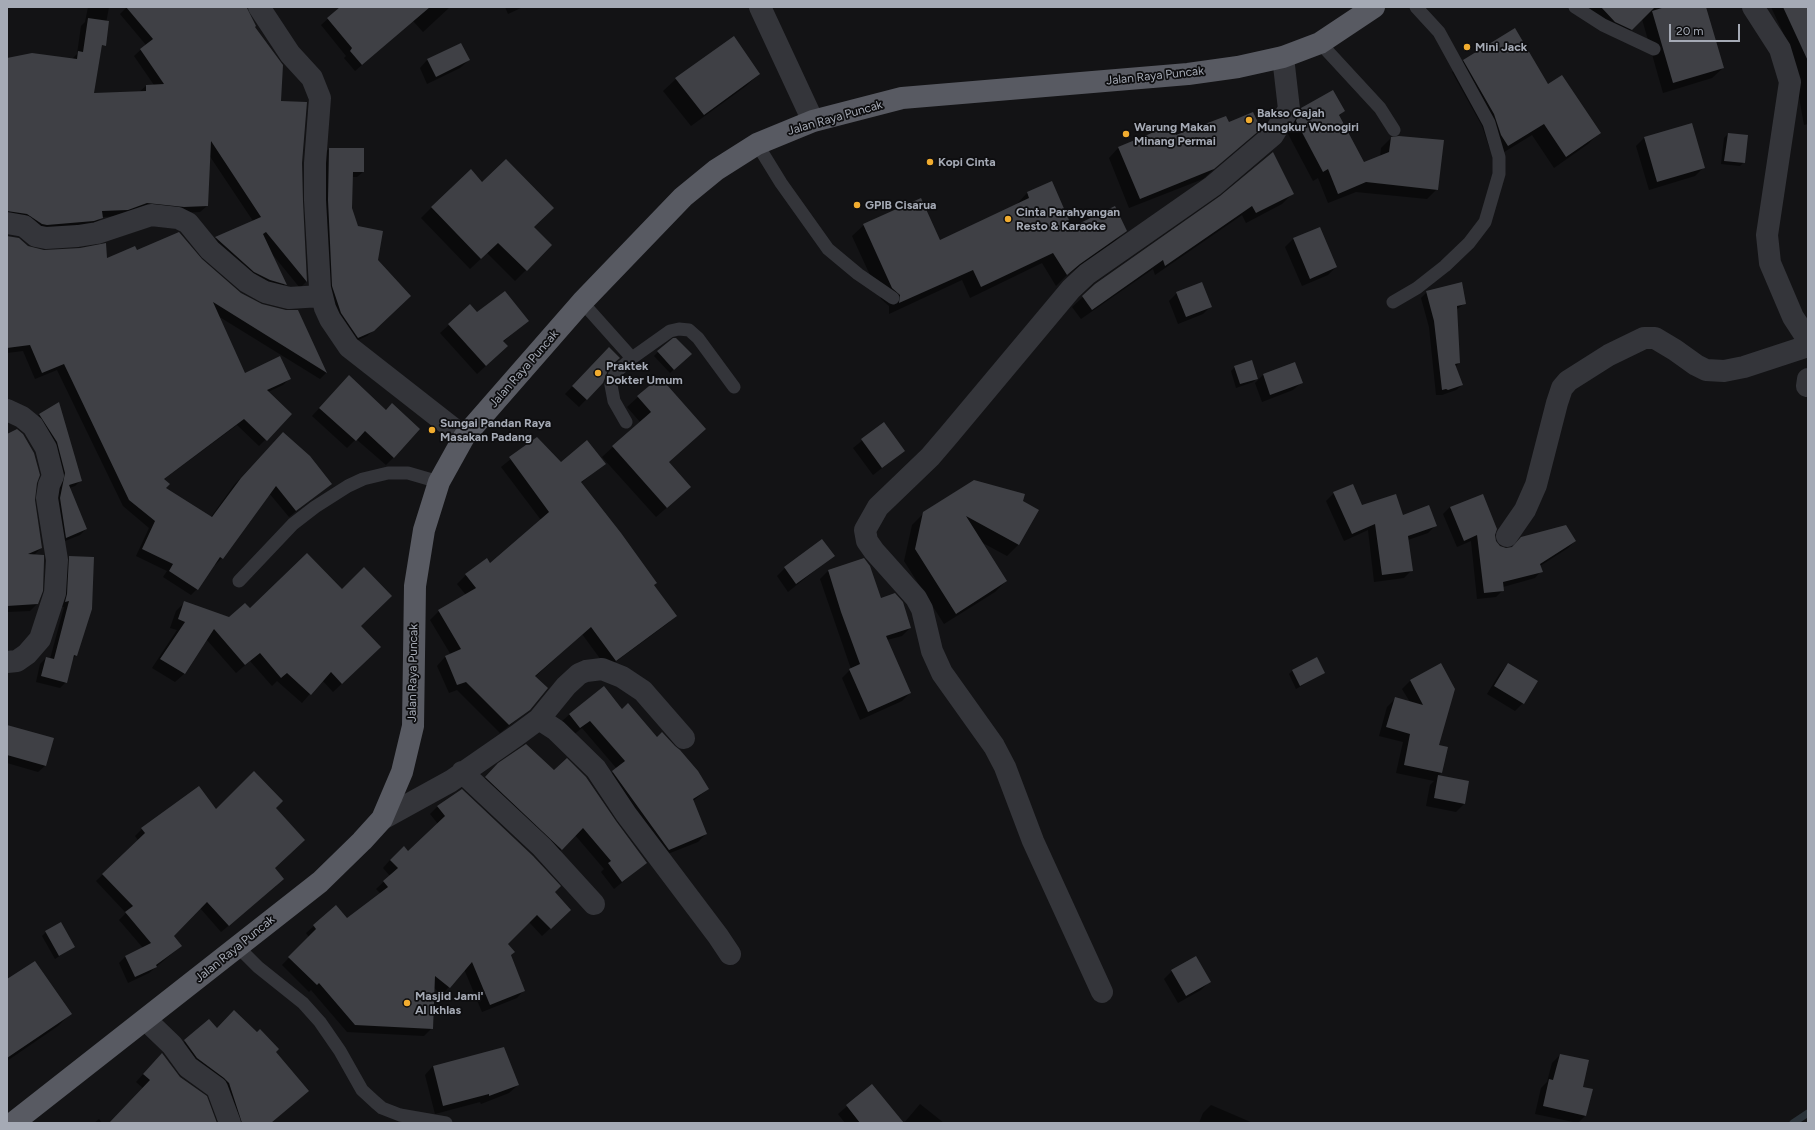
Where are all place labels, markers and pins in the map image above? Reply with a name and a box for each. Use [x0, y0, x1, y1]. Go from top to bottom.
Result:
place label: Mini Jack [1475, 40, 1527, 54]
marker: Mini Jack [1462, 42, 1472, 52]
place label: Bakso Gajah Mungkur Wonogiri [1257, 106, 1359, 134]
marker: Bakso Gajah Mungkur Wonogiri [1244, 115, 1254, 125]
place label: Warung Makan Minang Permai [1134, 120, 1216, 148]
marker: Warung Makan Minang Permai [1121, 129, 1131, 139]
place label: Kopi Cinta [938, 155, 996, 169]
marker: Kopi Cinta [925, 157, 935, 167]
place label: GPIB Cisarua [865, 198, 936, 212]
marker: GPIB Cisarua [852, 200, 862, 210]
place label: Cinta Parahyangan Resto & Karaoke [1016, 205, 1120, 233]
marker: Cinta Parahyangan Resto & Karaoke [1003, 214, 1013, 224]
place label: Praktek Dokter Umum [606, 359, 683, 387]
marker: Praktek Dokter Umum [593, 368, 603, 378]
place label: Sungai Pandan Raya Masakan Padang [440, 416, 551, 444]
marker: Sungai Pandan Raya Masakan Padang [427, 425, 437, 435]
place label: Masjid Jami' Al Ikhlas [415, 989, 483, 1017]
marker: Masjid Jami' Al Ikhlas [402, 998, 412, 1008]

